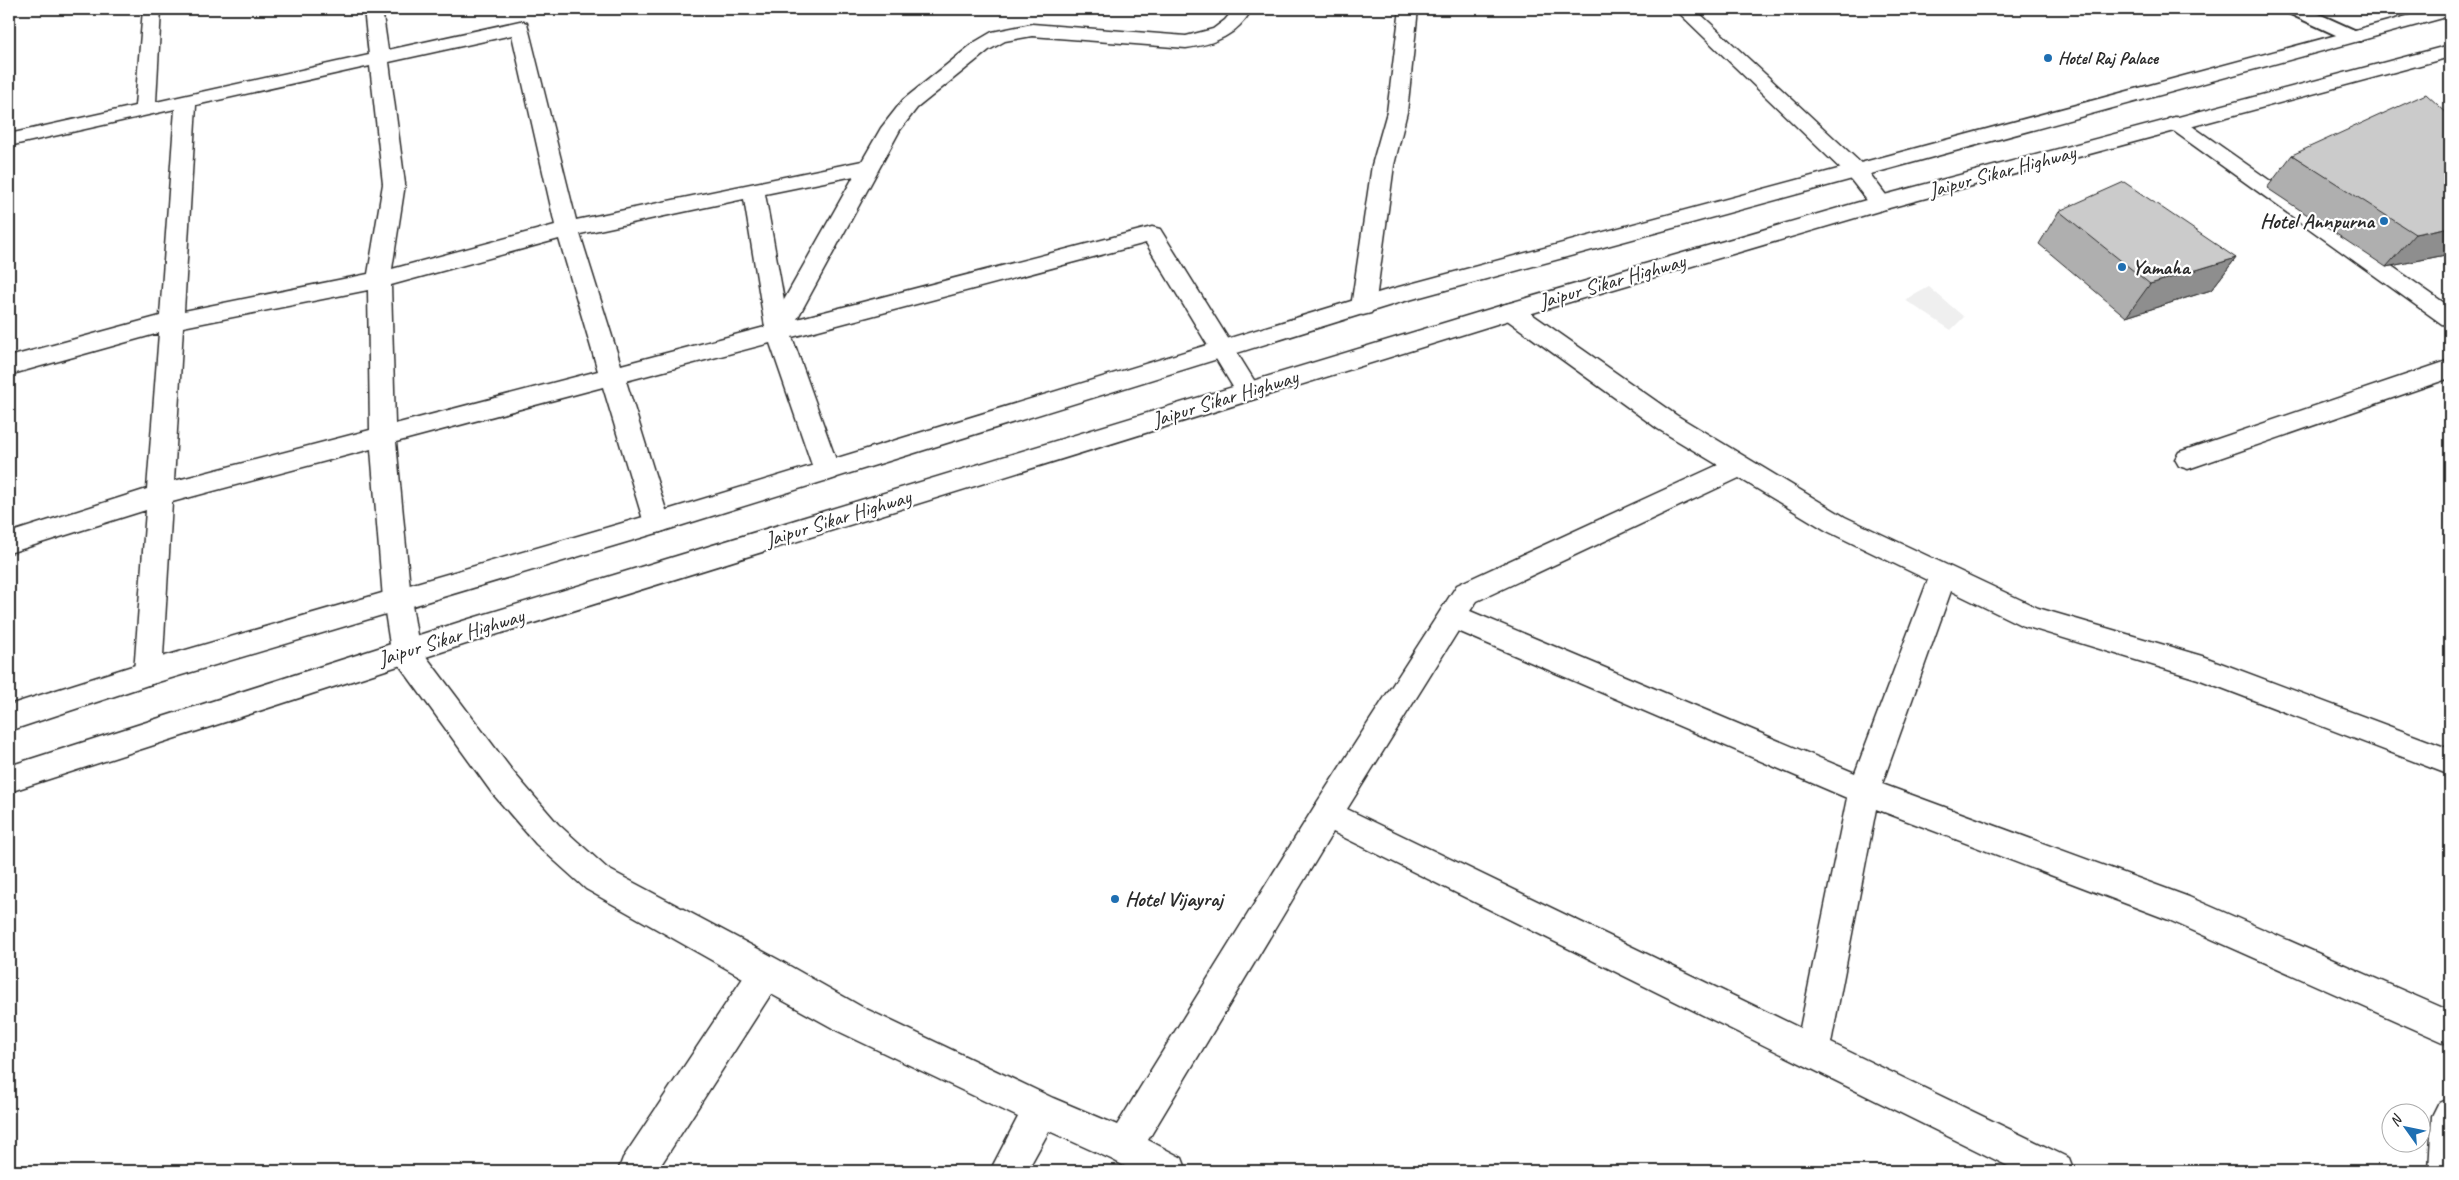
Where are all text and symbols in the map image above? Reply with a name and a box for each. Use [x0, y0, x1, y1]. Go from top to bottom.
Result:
place label: Hotel Raj Palace [2058, 47, 2160, 69]
marker: Hotel Raj Palace [2042, 52, 2054, 64]
street label: Jaipur Sikar Highway [1925, 138, 2080, 203]
place label: Hotel Annpurna [2260, 208, 2375, 234]
marker: Hotel Annpurna [2378, 215, 2390, 227]
street label: Jaipur Sikar Highway [1535, 247, 1690, 315]
place label: Yamaha [2132, 254, 2192, 280]
marker: Yamaha [2116, 261, 2128, 273]
street label: Jaipur Sikar Highway [1148, 363, 1303, 433]
street label: Jaipur Sikar Highway [761, 483, 916, 553]
street label: Jaipur Sikar Highway [374, 602, 529, 672]
place label: Hotel Vijayraj [1125, 886, 1226, 912]
marker: Hotel Vijayraj [1109, 893, 1121, 905]
north arrow [2382, 1102, 2432, 1152]
text: N [2386, 1111, 2406, 1129]

